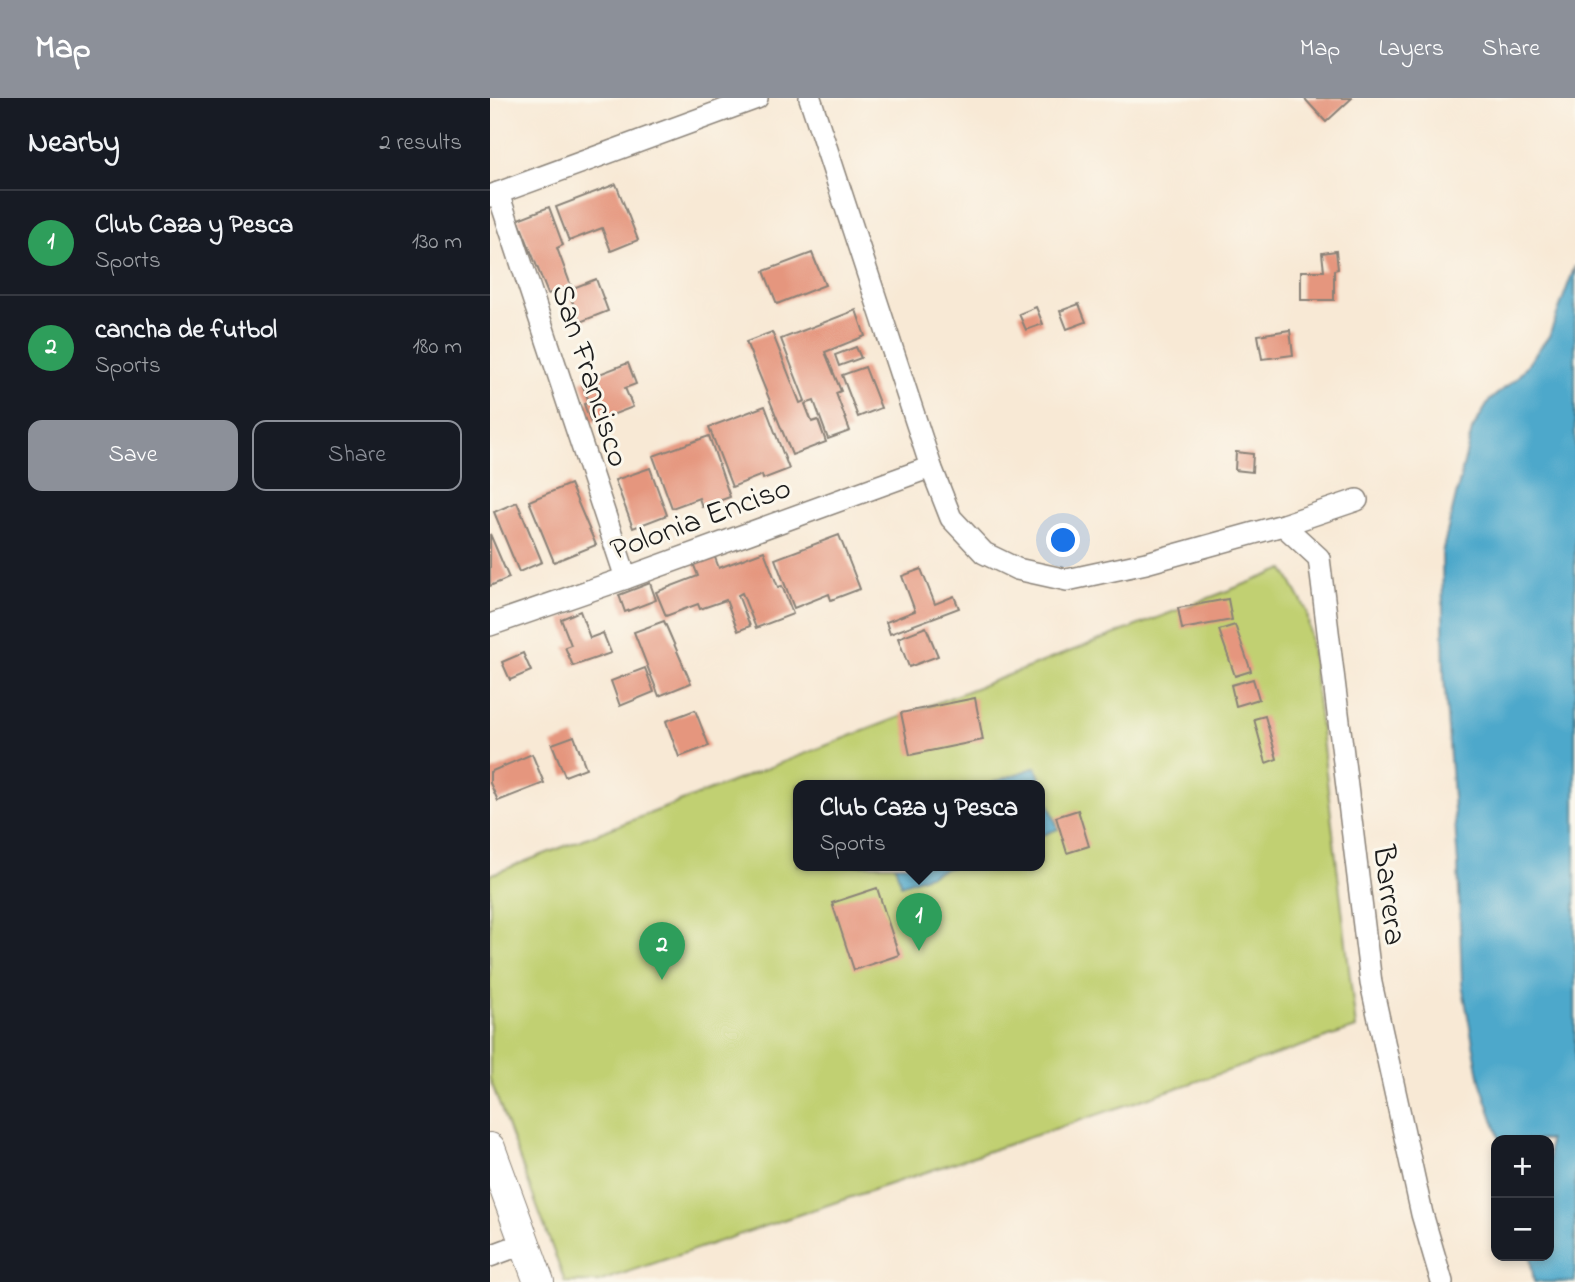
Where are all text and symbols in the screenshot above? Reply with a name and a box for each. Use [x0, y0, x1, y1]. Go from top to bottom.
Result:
text: Map [35, 25, 91, 73]
text: Map [1300, 32, 1340, 67]
text: Layers [1378, 32, 1444, 67]
text: Share [1482, 32, 1540, 67]
text: Nearby [28, 122, 120, 166]
text: 2 results [379, 127, 462, 160]
text: Club Caza y Pesca [95, 207, 293, 245]
text: 1 [47, 226, 55, 259]
text: 130 m [412, 226, 462, 259]
text: Sports [95, 245, 161, 278]
street label: San Francisco [537, 279, 640, 474]
text: cancha de futbol [95, 312, 277, 350]
text: 2 [45, 331, 57, 364]
text: 180 m [413, 331, 462, 364]
text: Sports [95, 350, 161, 383]
button: Save [28, 420, 238, 491]
button: Share [252, 420, 462, 491]
street label: Polonia Enciso [604, 466, 798, 575]
your location [1046, 523, 1080, 557]
popup [793, 780, 1045, 871]
text: Club Caza y Pesca [820, 790, 1018, 828]
text: Sports [820, 828, 886, 861]
street label: Barrera [1358, 842, 1417, 948]
pin: 1 [896, 893, 942, 951]
pin: 2 [639, 922, 685, 980]
map controls [1491, 1135, 1554, 1261]
button: + [1491, 1135, 1554, 1198]
button: − [1491, 1198, 1554, 1261]

